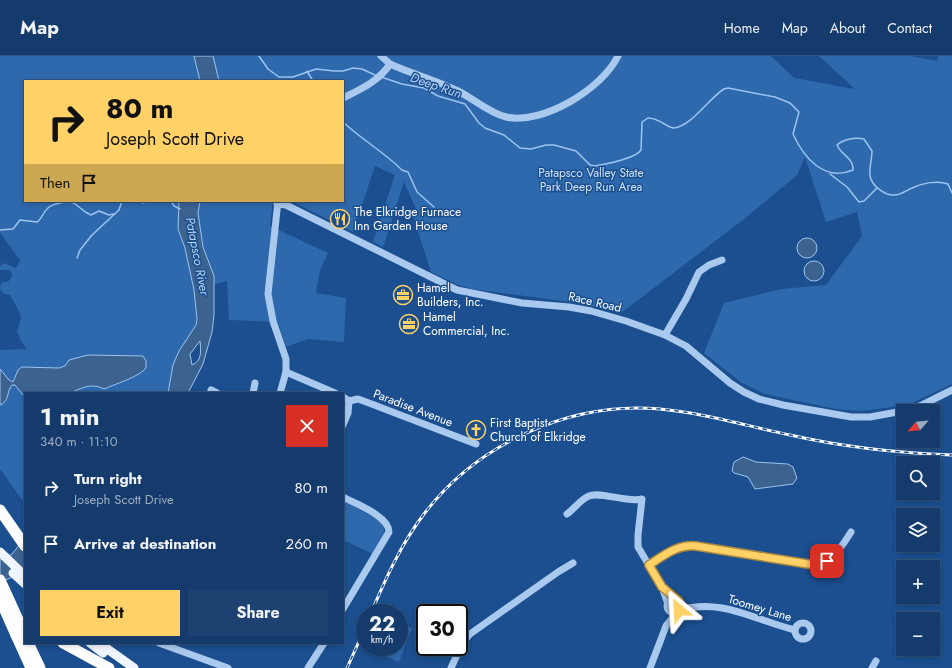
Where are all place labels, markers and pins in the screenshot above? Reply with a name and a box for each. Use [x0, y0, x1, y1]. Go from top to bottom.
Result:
place label: The Elkridge Furnace Inn Garden House [354, 203, 461, 235]
restaurant icon: The Elkridge Furnace Inn Garden House [329, 208, 351, 230]
place label: Hamel Builders, Inc. [417, 279, 484, 311]
office icon: Hamel Builders, Inc. [392, 284, 414, 306]
place label: Hamel Commercial, Inc. [423, 308, 510, 340]
office icon: Hamel Commercial, Inc. [398, 313, 420, 335]
place label: First Baptist Church of Elkridge [490, 414, 586, 446]
church icon: First Baptist Church of Elkridge [465, 419, 487, 441]
pin [810, 544, 844, 578]

